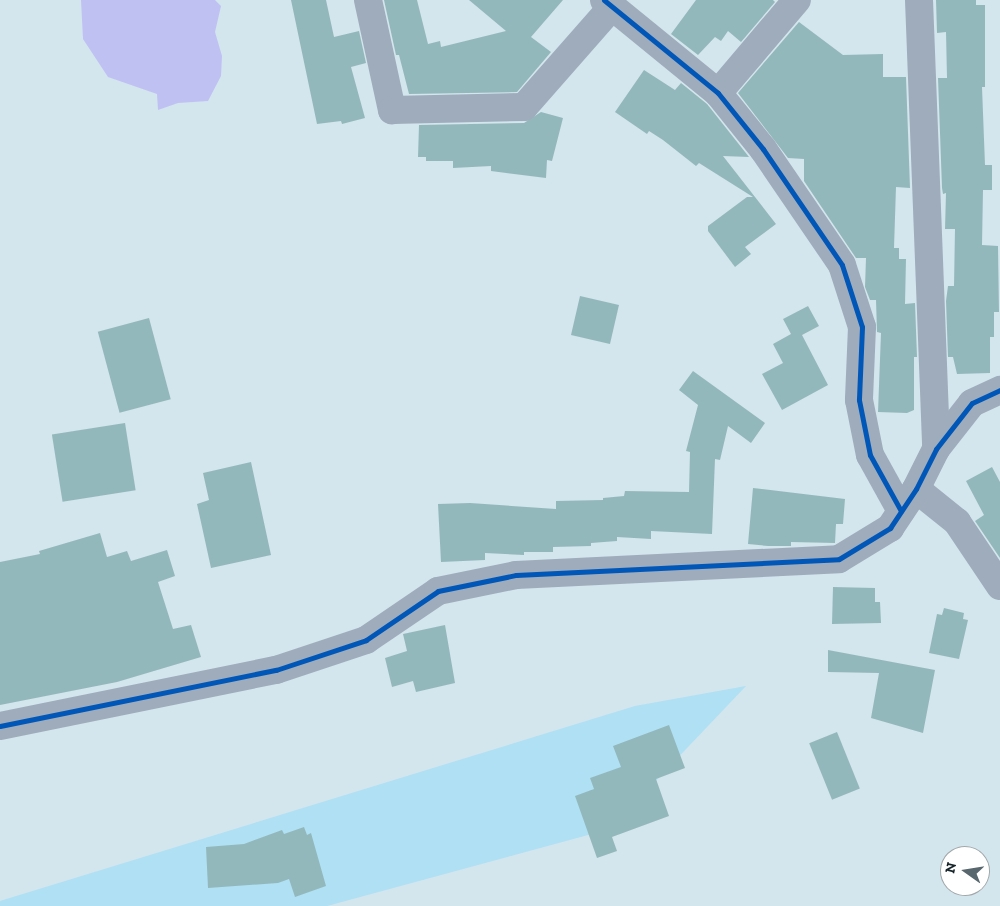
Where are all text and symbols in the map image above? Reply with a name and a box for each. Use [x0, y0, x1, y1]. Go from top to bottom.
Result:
north arrow [940, 846, 990, 896]
text: N [941, 861, 960, 875]

